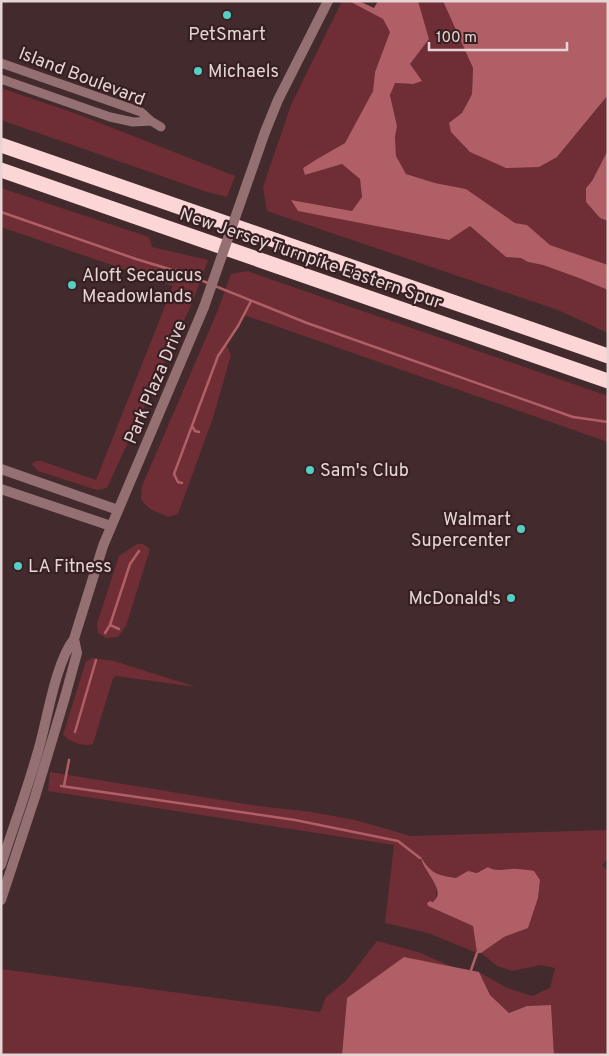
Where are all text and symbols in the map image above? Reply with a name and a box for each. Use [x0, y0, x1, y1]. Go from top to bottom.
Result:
marker: PetSmart [221, 9, 233, 21]
scale bar [429, 20, 566, 52]
place label: PetSmart [188, 24, 266, 47]
text: 100 m [436, 29, 477, 48]
street label: Island Boulevard [15, 43, 148, 112]
place label: Michaels [208, 61, 279, 84]
marker: Michaels [192, 65, 204, 77]
street label: New Jersey Turnpike Eastern Spur [176, 204, 445, 315]
place label: Aloft Secaucus Meadowlands [82, 265, 202, 309]
marker: Aloft Secaucus Meadowlands [66, 279, 78, 291]
street label: Park Plaza Drive [120, 317, 193, 448]
place label: Sam's Club [320, 460, 409, 483]
marker: Sam's Club [304, 464, 316, 476]
place label: Walmart Supercenter [411, 509, 511, 553]
marker: Walmart Supercenter [515, 523, 527, 535]
place label: LA Fitness [28, 556, 112, 579]
marker: LA Fitness [12, 560, 24, 572]
place label: McDonald's [409, 588, 501, 611]
marker: McDonald's [505, 592, 517, 604]

